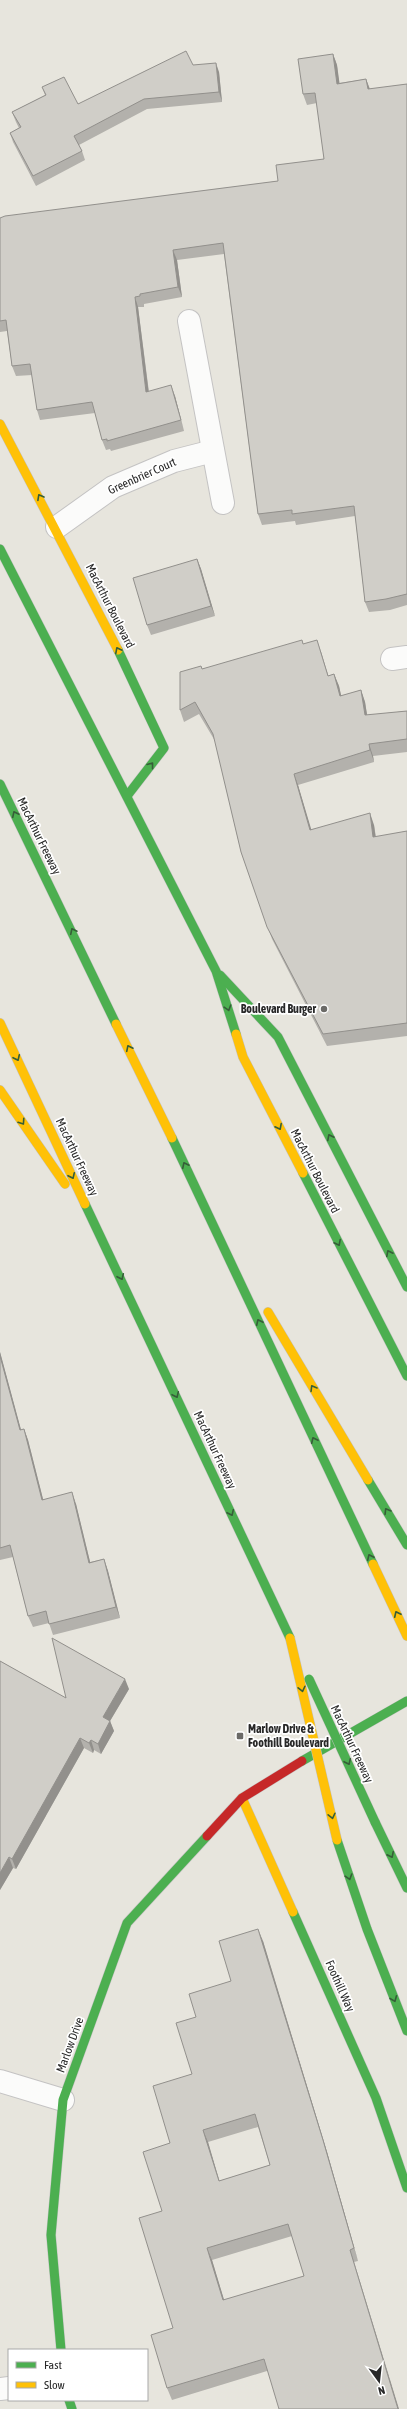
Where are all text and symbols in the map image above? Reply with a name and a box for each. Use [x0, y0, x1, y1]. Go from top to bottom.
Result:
street label: Greenbrier Court [106, 455, 179, 497]
one-way arrow [38, 494, 45, 501]
street label: MacArthur Boulevard [83, 561, 137, 651]
one-way arrow [115, 647, 123, 654]
one-way arrow [146, 763, 153, 770]
street label: MacArthur Freeway [14, 795, 64, 877]
one-way arrow [12, 811, 20, 819]
one-way arrow [70, 928, 78, 935]
place label: Boulevard Burger [241, 1002, 316, 1016]
marker: Boulevard Burger [319, 1004, 329, 1014]
one-way arrow [223, 1005, 232, 1012]
one-way arrow [126, 1045, 134, 1052]
one-way arrow [12, 1054, 20, 1061]
street label: MacArthur Freeway [53, 1116, 101, 1198]
one-way arrow [17, 1118, 25, 1125]
one-way arrow [274, 1123, 282, 1131]
street label: MacArthur Boulevard [288, 1126, 342, 1216]
one-way arrow [327, 1134, 335, 1141]
one-way arrow [182, 1162, 190, 1170]
one-way arrow [67, 1171, 75, 1179]
one-way arrow [334, 1239, 341, 1246]
one-way arrow [386, 1249, 394, 1257]
one-way arrow [116, 1273, 124, 1281]
one-way arrow [256, 1319, 264, 1327]
one-way arrow [311, 1385, 318, 1392]
one-way arrow [171, 1391, 179, 1398]
street label: MacArthur Freeway [191, 1409, 239, 1491]
one-way arrow [311, 1436, 319, 1444]
one-way arrow [226, 1508, 234, 1516]
one-way arrow [384, 1508, 392, 1515]
one-way arrow [367, 1554, 375, 1562]
one-way arrow [394, 1611, 402, 1619]
one-way arrow [298, 1686, 306, 1693]
street label: MacArthur Freeway [328, 1703, 376, 1785]
place label: Marlow Drive & Foothill Boulevard [248, 1722, 329, 1750]
marker: Marlow Drive & Foothill Boulevard [235, 1731, 245, 1741]
one-way arrow [343, 1758, 351, 1765]
one-way arrow [327, 1813, 335, 1819]
one-way arrow [386, 1851, 394, 1858]
one-way arrow [344, 1874, 353, 1881]
street label: Foothill Way [322, 1958, 358, 2014]
one-way arrow [390, 1995, 398, 2002]
street label: Marlow Drive [54, 2015, 86, 2075]
legend [8, 2349, 148, 2401]
text: Fast [44, 2358, 62, 2372]
north arrow [359, 2361, 399, 2401]
text: Slow [44, 2378, 65, 2392]
text: N [377, 2384, 386, 2397]

